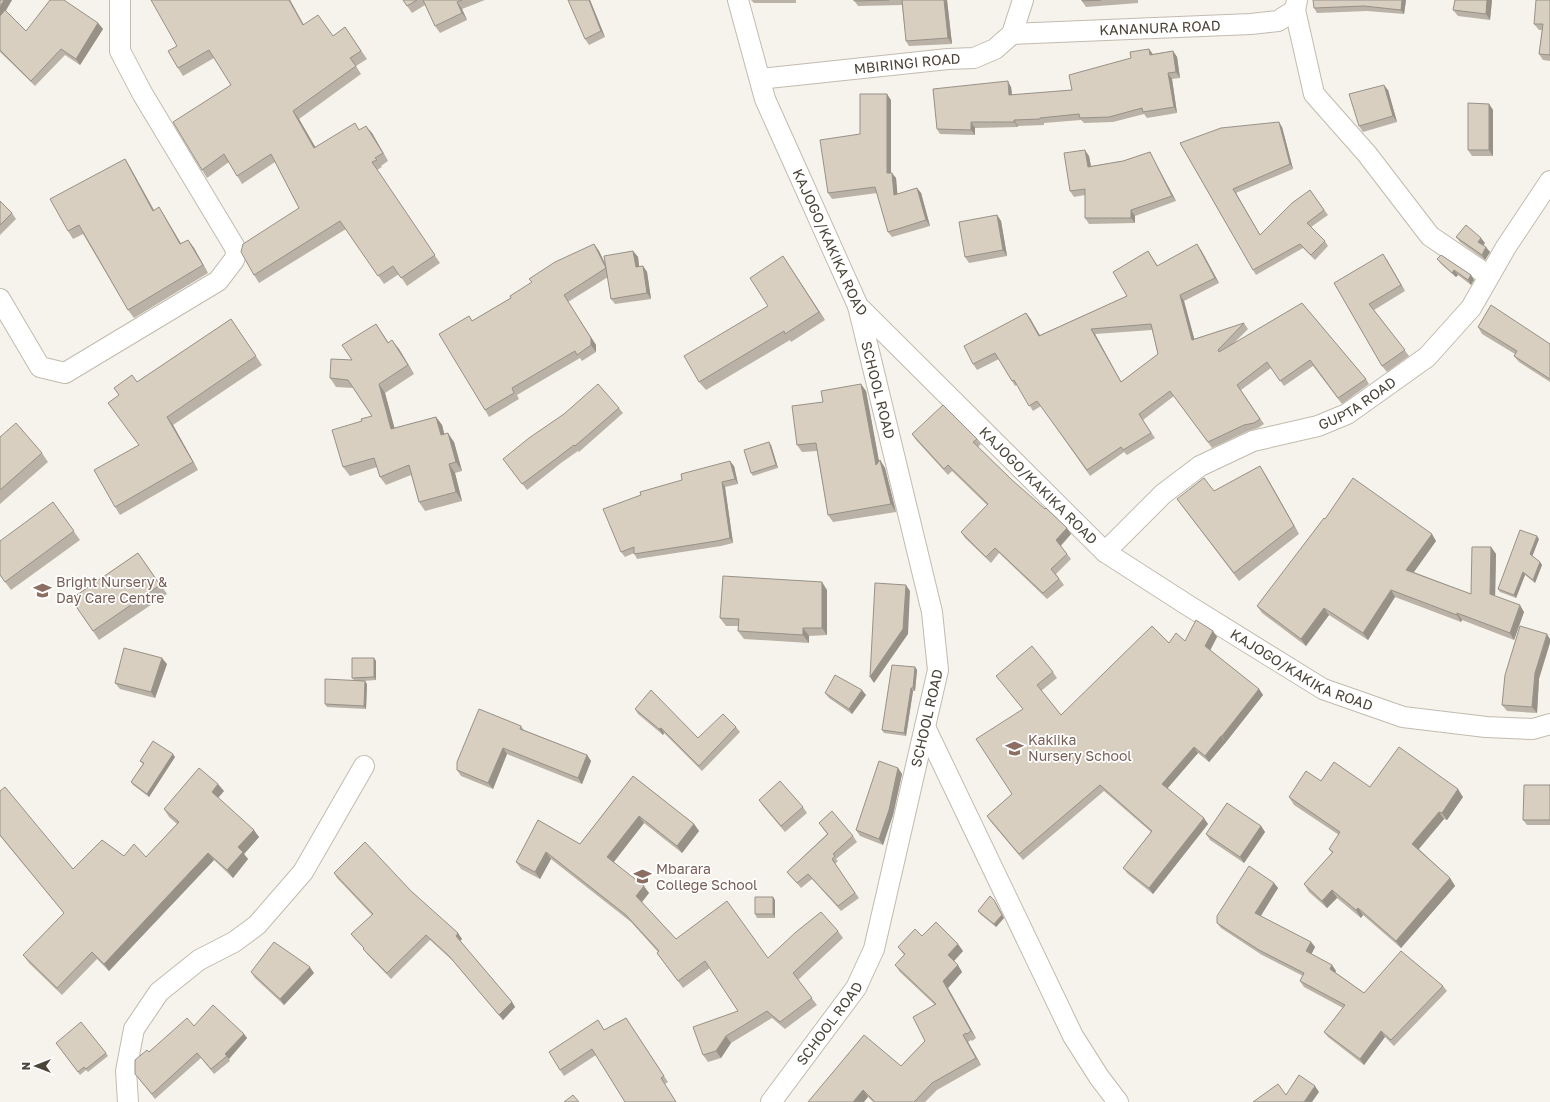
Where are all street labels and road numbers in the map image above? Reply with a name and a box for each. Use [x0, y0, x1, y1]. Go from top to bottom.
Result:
street label: KANANURA ROAD [1099, 16, 1221, 38]
street label: MBIRINGI ROAD [853, 50, 961, 77]
street label: KAJOGO/KAKIKA ROAD [789, 166, 872, 319]
street label: SCHOOL ROAD [858, 339, 899, 441]
street label: GUPTA ROAD [1316, 373, 1399, 433]
street label: KAJOGO/KAKIKA ROAD [976, 423, 1101, 548]
street label: KAJOGO/KAKIKA ROAD [1227, 625, 1375, 714]
street label: SCHOOL ROAD [907, 667, 946, 769]
street label: SCHOOL ROAD [792, 979, 866, 1068]

